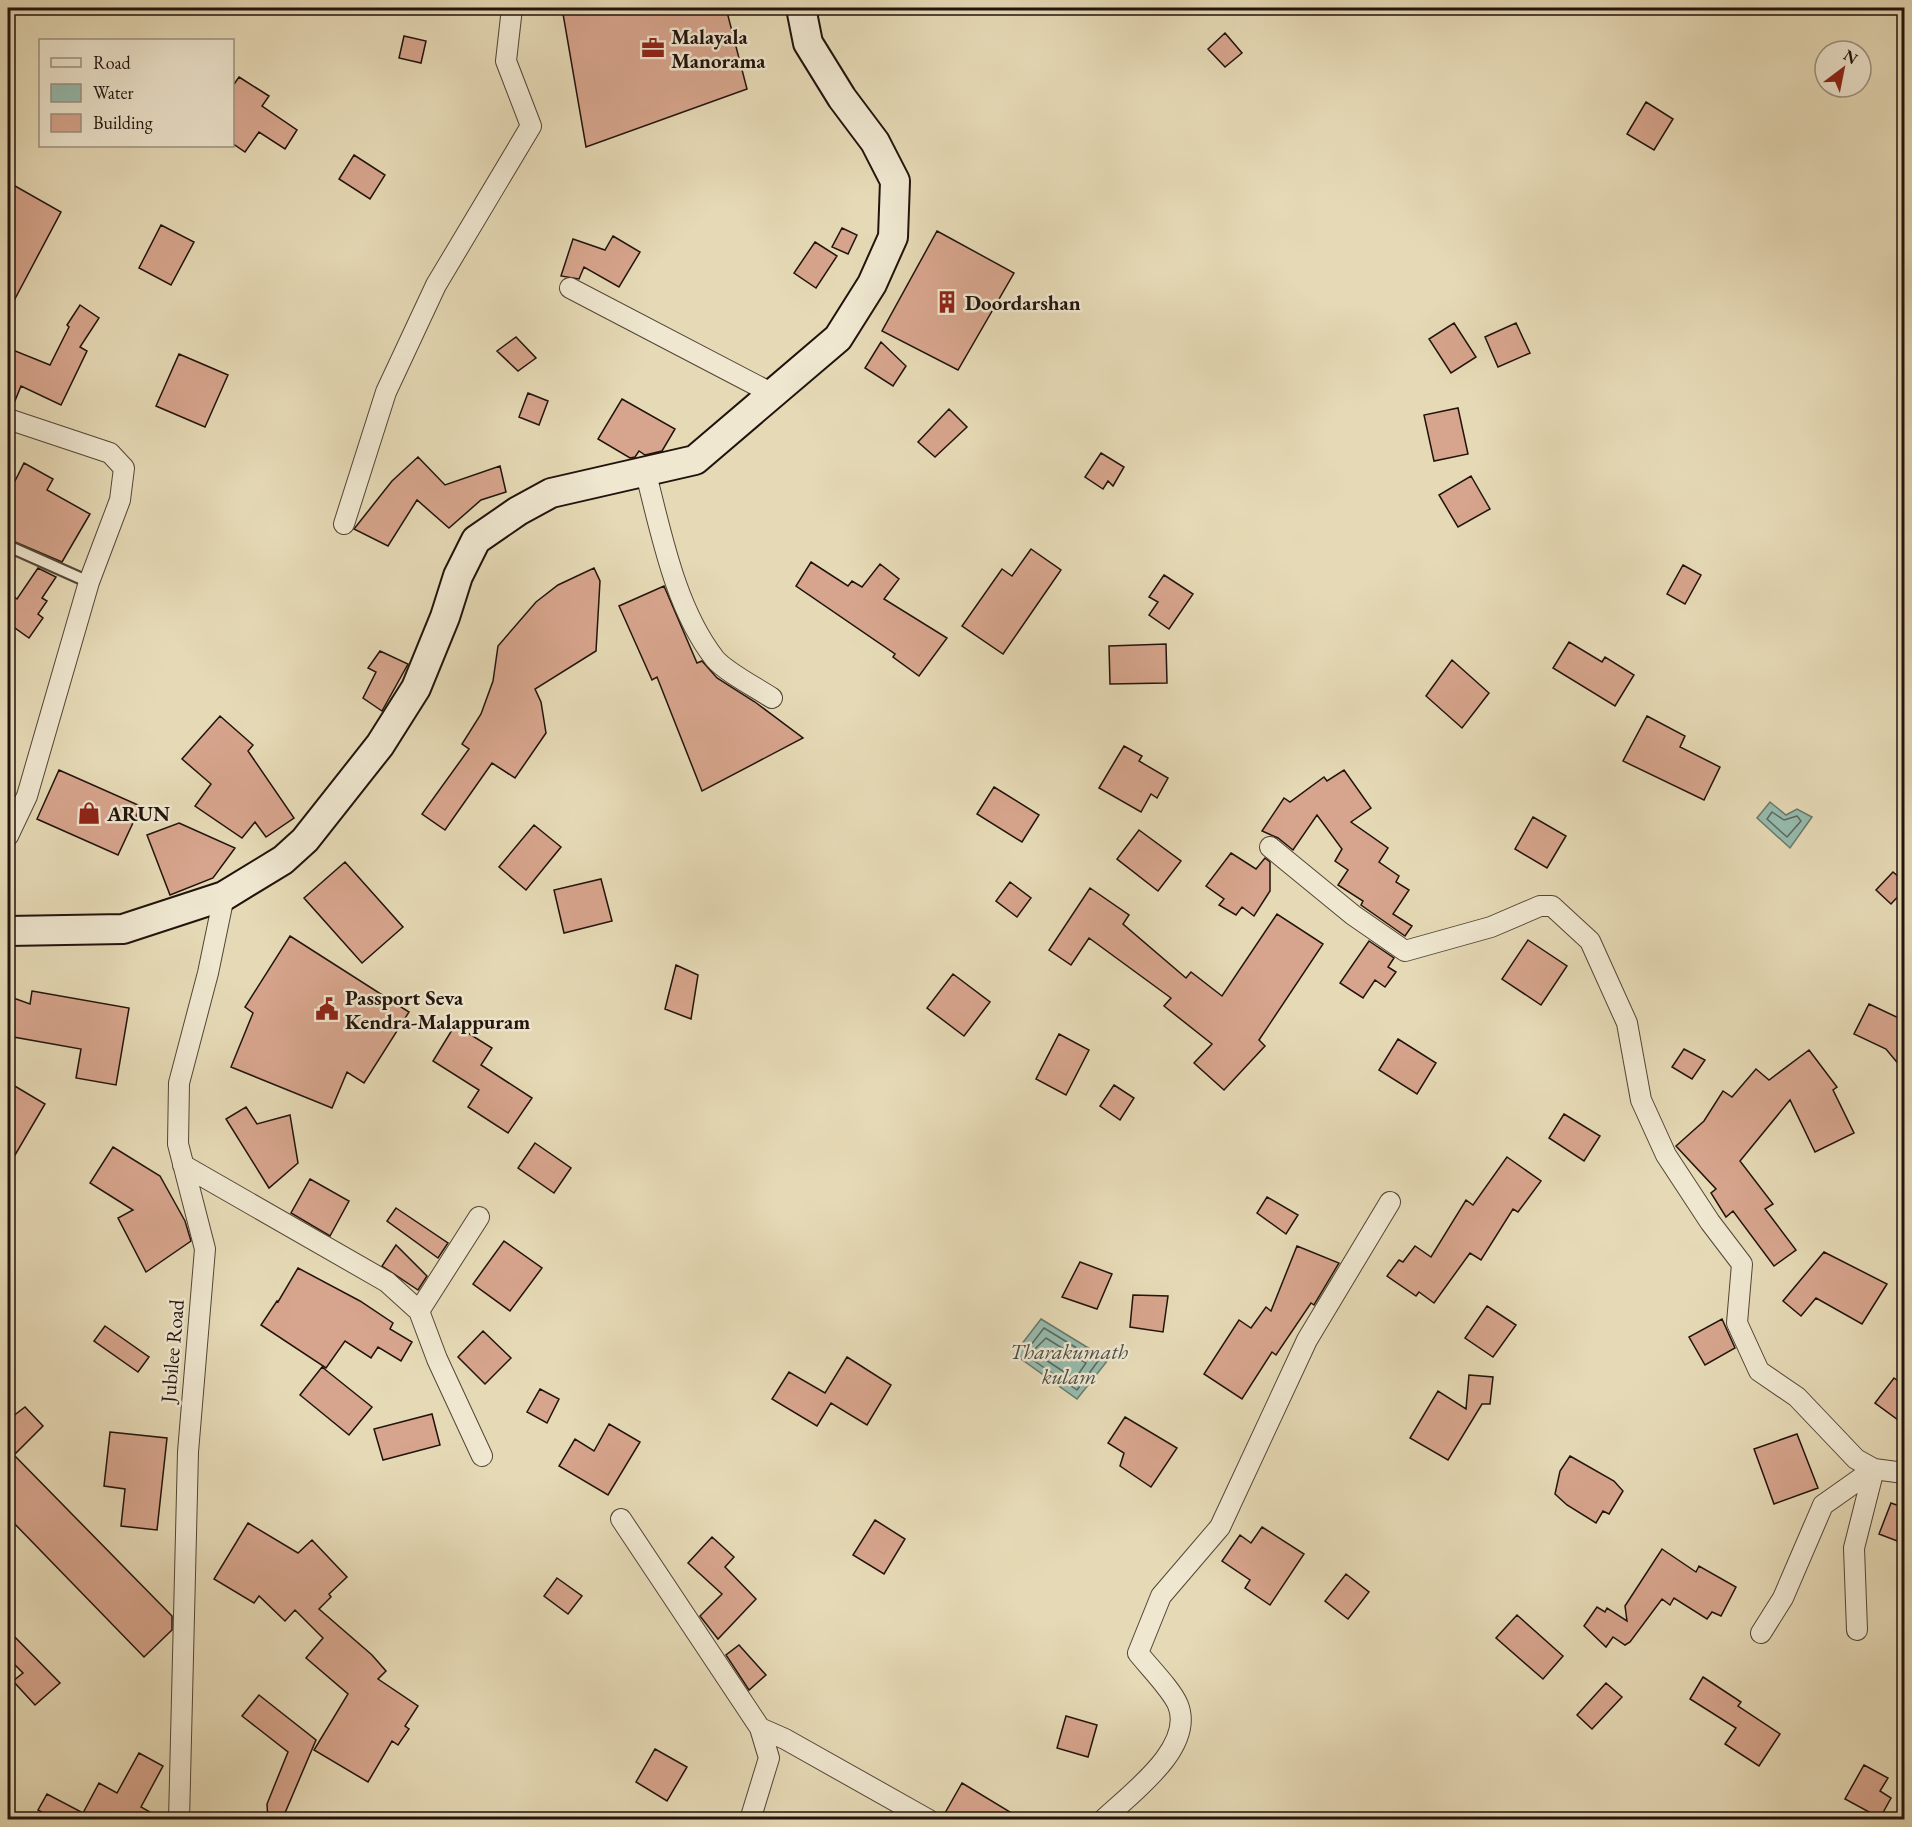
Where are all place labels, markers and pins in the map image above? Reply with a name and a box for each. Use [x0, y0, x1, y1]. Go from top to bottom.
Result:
place label: Malayala Manorama [671, 23, 766, 74]
office icon: Malayala Manorama [640, 35, 666, 61]
building icon: Doordarshan [934, 289, 960, 315]
place label: Doordarshan [965, 289, 1081, 316]
shop icon: ARUN [76, 800, 102, 826]
place label: ARUN [106, 800, 170, 827]
place label: Passport Seva Kendra-Malappuram [345, 984, 530, 1035]
public building icon: Passport Seva Kendra-Malappuram [314, 996, 340, 1022]

